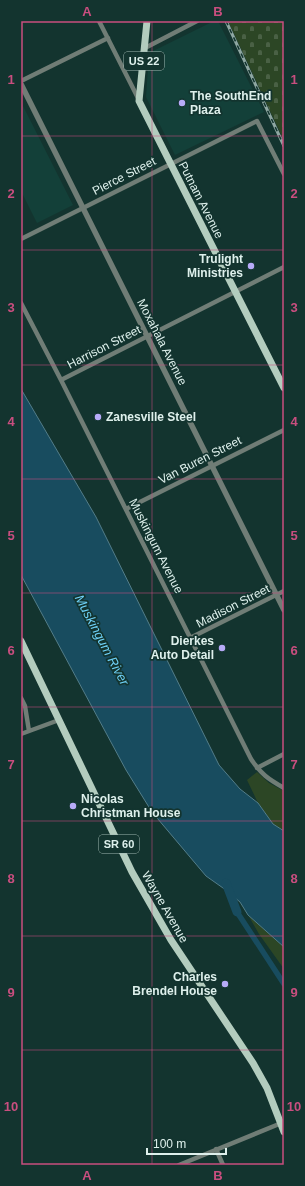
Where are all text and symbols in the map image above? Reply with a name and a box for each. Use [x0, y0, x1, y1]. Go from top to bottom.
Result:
text: A [82, 4, 92, 19]
text: B [213, 4, 223, 19]
road number: US 22 [124, 52, 164, 70]
text: 1 [7, 72, 15, 87]
text: 1 [290, 72, 298, 87]
place label: The SouthEnd Plaza [190, 89, 271, 117]
marker: The SouthEnd Plaza [177, 98, 187, 108]
street label: Pierce Street [90, 154, 159, 198]
street label: Putnam Avenue [176, 159, 227, 241]
text: 2 [7, 186, 15, 201]
text: 2 [290, 186, 298, 201]
place label: Trulight Ministries [187, 252, 243, 280]
marker: Trulight Ministries [246, 261, 256, 271]
street label: Moxahala Avenue [134, 296, 190, 388]
text: 3 [7, 300, 15, 315]
text: 3 [290, 300, 298, 315]
street label: Harrison Street [65, 322, 144, 372]
place label: Zanesville Steel [106, 410, 196, 424]
marker: Zanesville Steel [93, 412, 103, 422]
text: 4 [7, 414, 15, 429]
text: 4 [290, 414, 298, 429]
street label: Van Buren Street [156, 433, 244, 487]
street label: Muskingum Avenue [126, 496, 186, 596]
text: 5 [7, 528, 15, 543]
text: 5 [290, 528, 298, 543]
street label: Madison Street [194, 581, 273, 631]
water label: Muskingum River [72, 592, 133, 688]
place label: Dierkes Auto Detail [151, 634, 214, 662]
text: 6 [7, 643, 15, 658]
marker: Dierkes Auto Detail [217, 643, 227, 653]
text: 6 [290, 643, 298, 658]
text: 7 [7, 757, 15, 772]
text: 7 [290, 757, 298, 772]
place label: Nicolas Christman House [81, 792, 181, 820]
marker: Nicolas Christman House [68, 801, 78, 811]
road number: SR 60 [99, 835, 139, 853]
street label: Wayne Avenue [139, 869, 191, 945]
text: 8 [7, 871, 15, 886]
text: 8 [290, 871, 298, 886]
place label: Charles Brendel House [132, 970, 217, 998]
marker: Charles Brendel House [220, 979, 230, 989]
text: 9 [7, 985, 15, 1000]
text: 9 [290, 985, 298, 1000]
text: 10 [4, 1099, 18, 1114]
text: 10 [287, 1099, 301, 1114]
scale bar [147, 1130, 226, 1156]
text: 100 m [153, 1137, 186, 1151]
text: A [82, 1168, 92, 1183]
text: B [213, 1168, 223, 1183]

